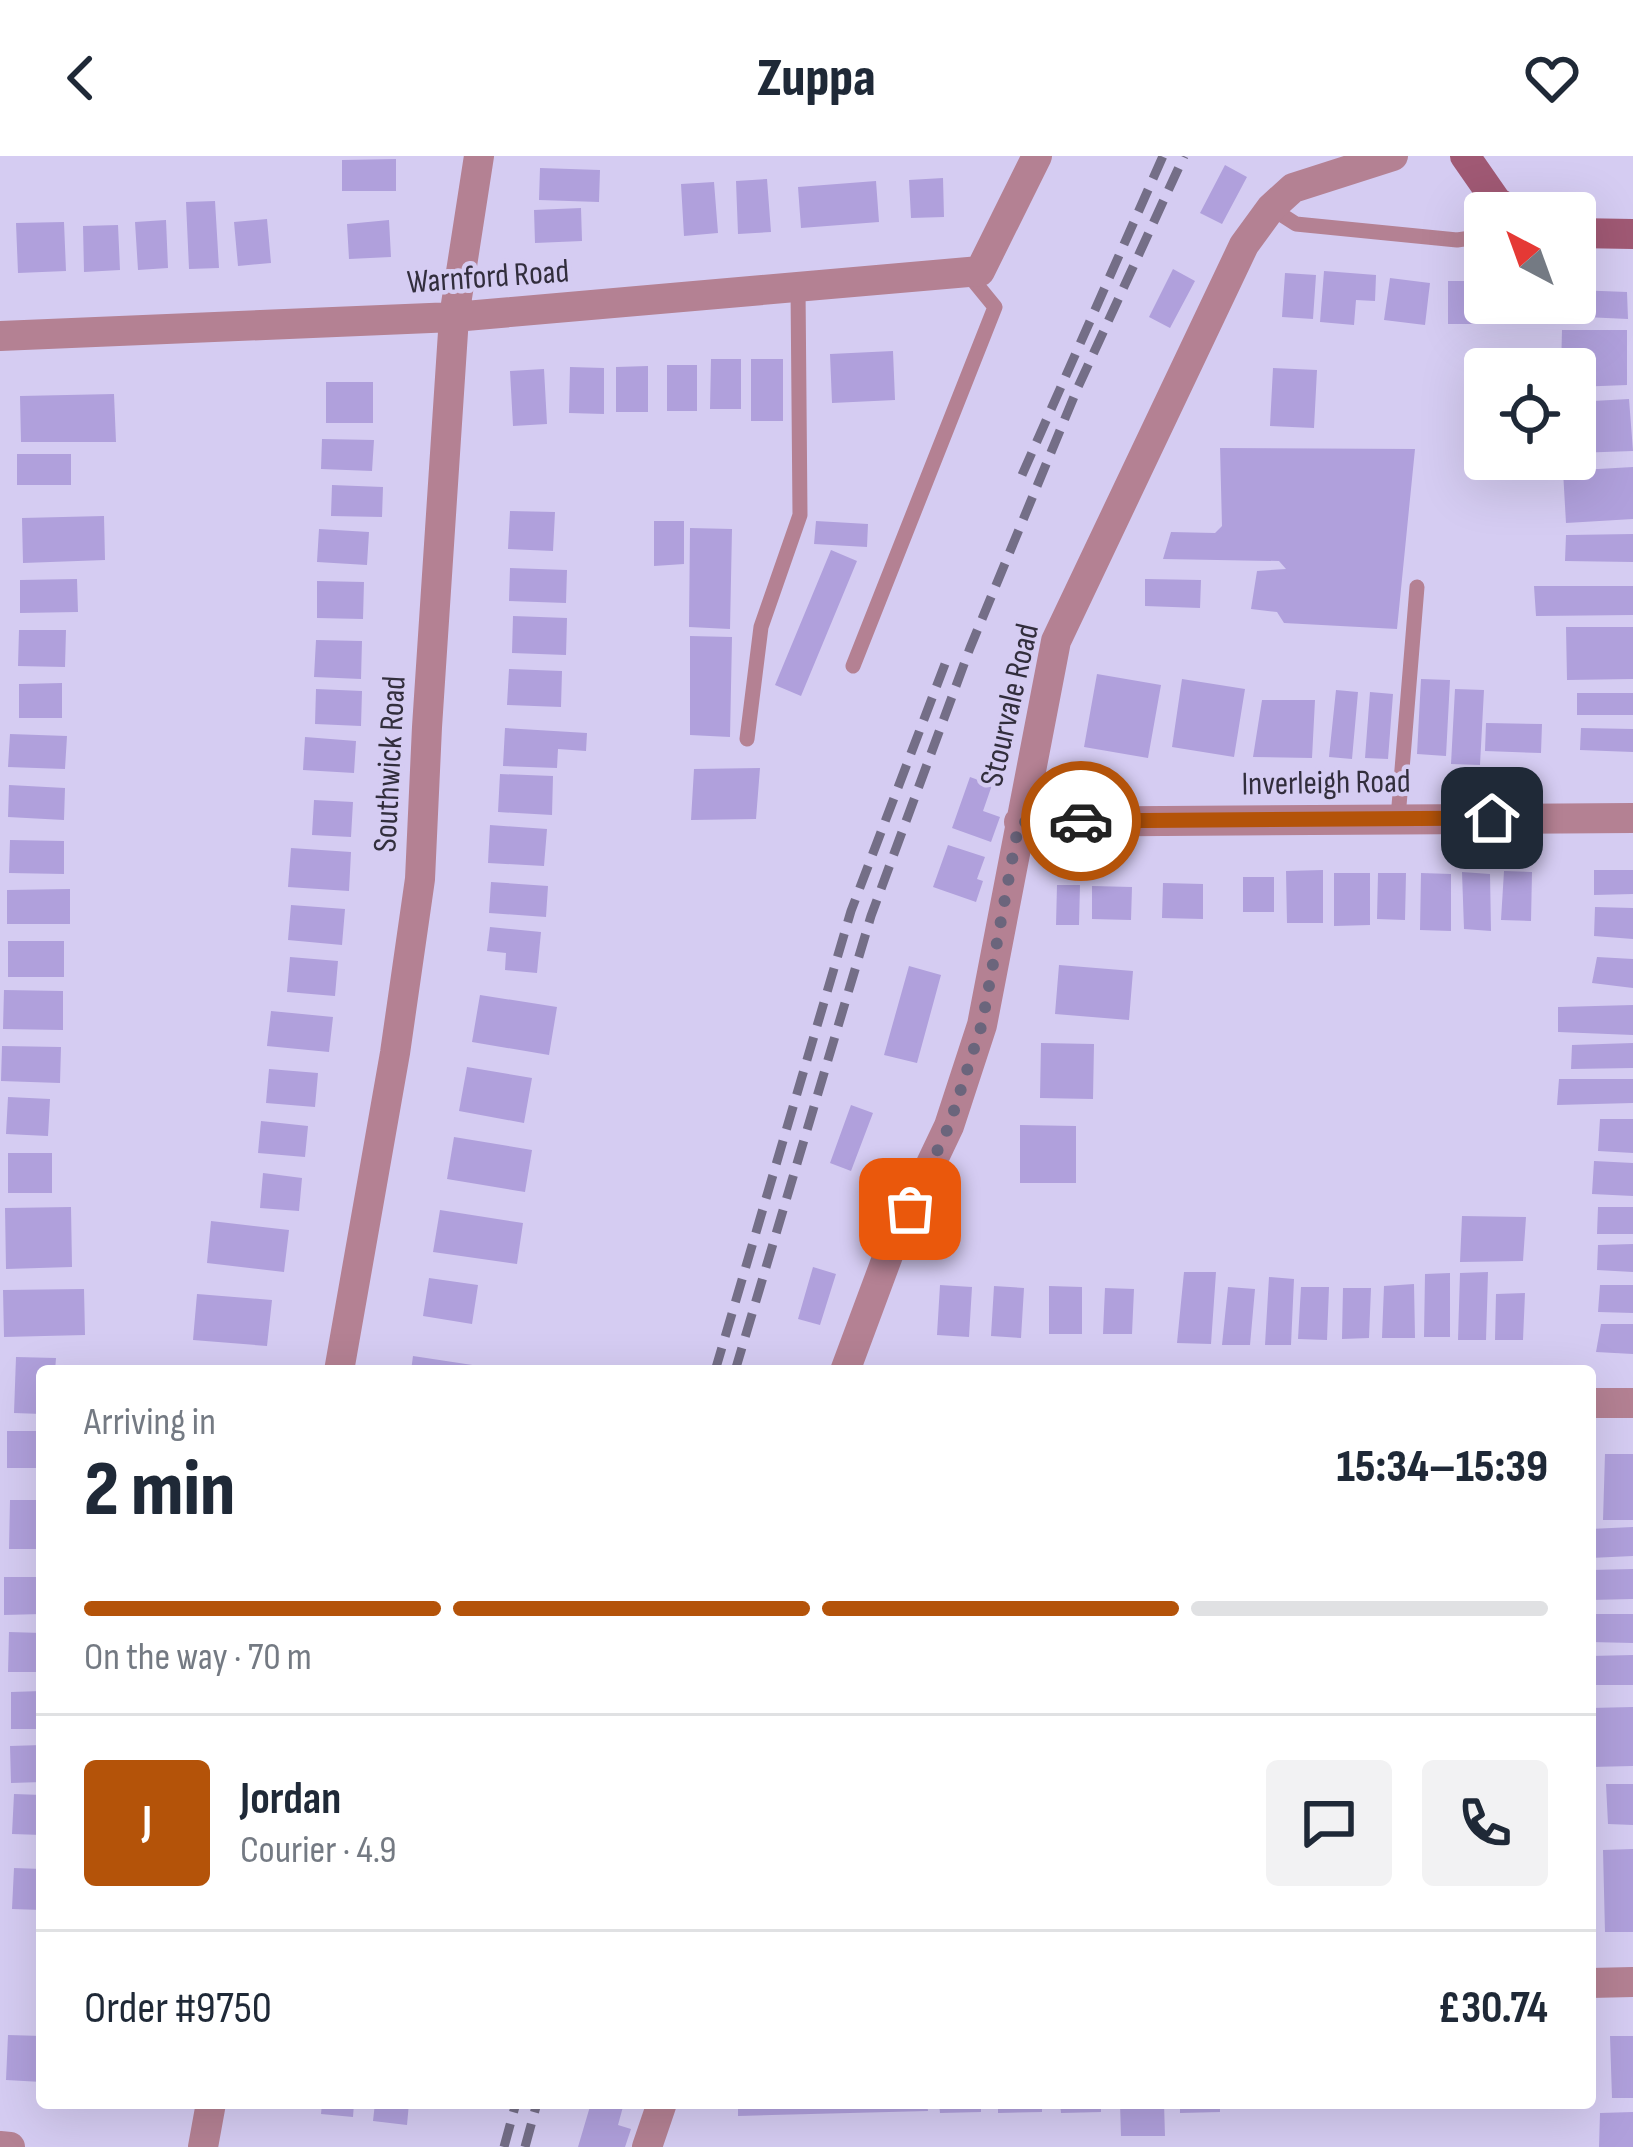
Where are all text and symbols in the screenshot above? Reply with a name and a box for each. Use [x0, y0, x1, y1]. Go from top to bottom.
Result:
icon: back [48, 45, 114, 111]
icon: heart [1519, 45, 1585, 111]
text: Zuppa [757, 46, 876, 111]
north arrow [1464, 192, 1596, 324]
map controls [1464, 192, 1596, 480]
street label: Warnford Road [406, 251, 570, 303]
button: locate [1464, 348, 1596, 480]
street label: Stourvale Road [972, 620, 1048, 790]
street label: Southwick Road [365, 675, 415, 853]
courier [1021, 761, 1141, 881]
street label: Inverleigh Road [1241, 762, 1411, 804]
pin [1441, 767, 1543, 869]
icon: home [1459, 785, 1525, 851]
icon: car [1048, 788, 1114, 854]
pin [859, 1158, 961, 1260]
icon: bag [877, 1176, 943, 1242]
text: Arriving in [84, 1399, 216, 1446]
text: 15:34–15:39 [1336, 1440, 1548, 1495]
text: 2 min [84, 1444, 235, 1537]
text: On the way · 70 m [84, 1634, 312, 1681]
button: chat [1266, 1760, 1392, 1886]
button: phone [1422, 1760, 1548, 1886]
text: Jordan [240, 1772, 341, 1827]
text: J [142, 1795, 152, 1850]
text: Courier · 4.9 [240, 1827, 397, 1874]
text: Order #9750 [84, 1981, 272, 2036]
text: £30.74 [1438, 1981, 1548, 2036]

